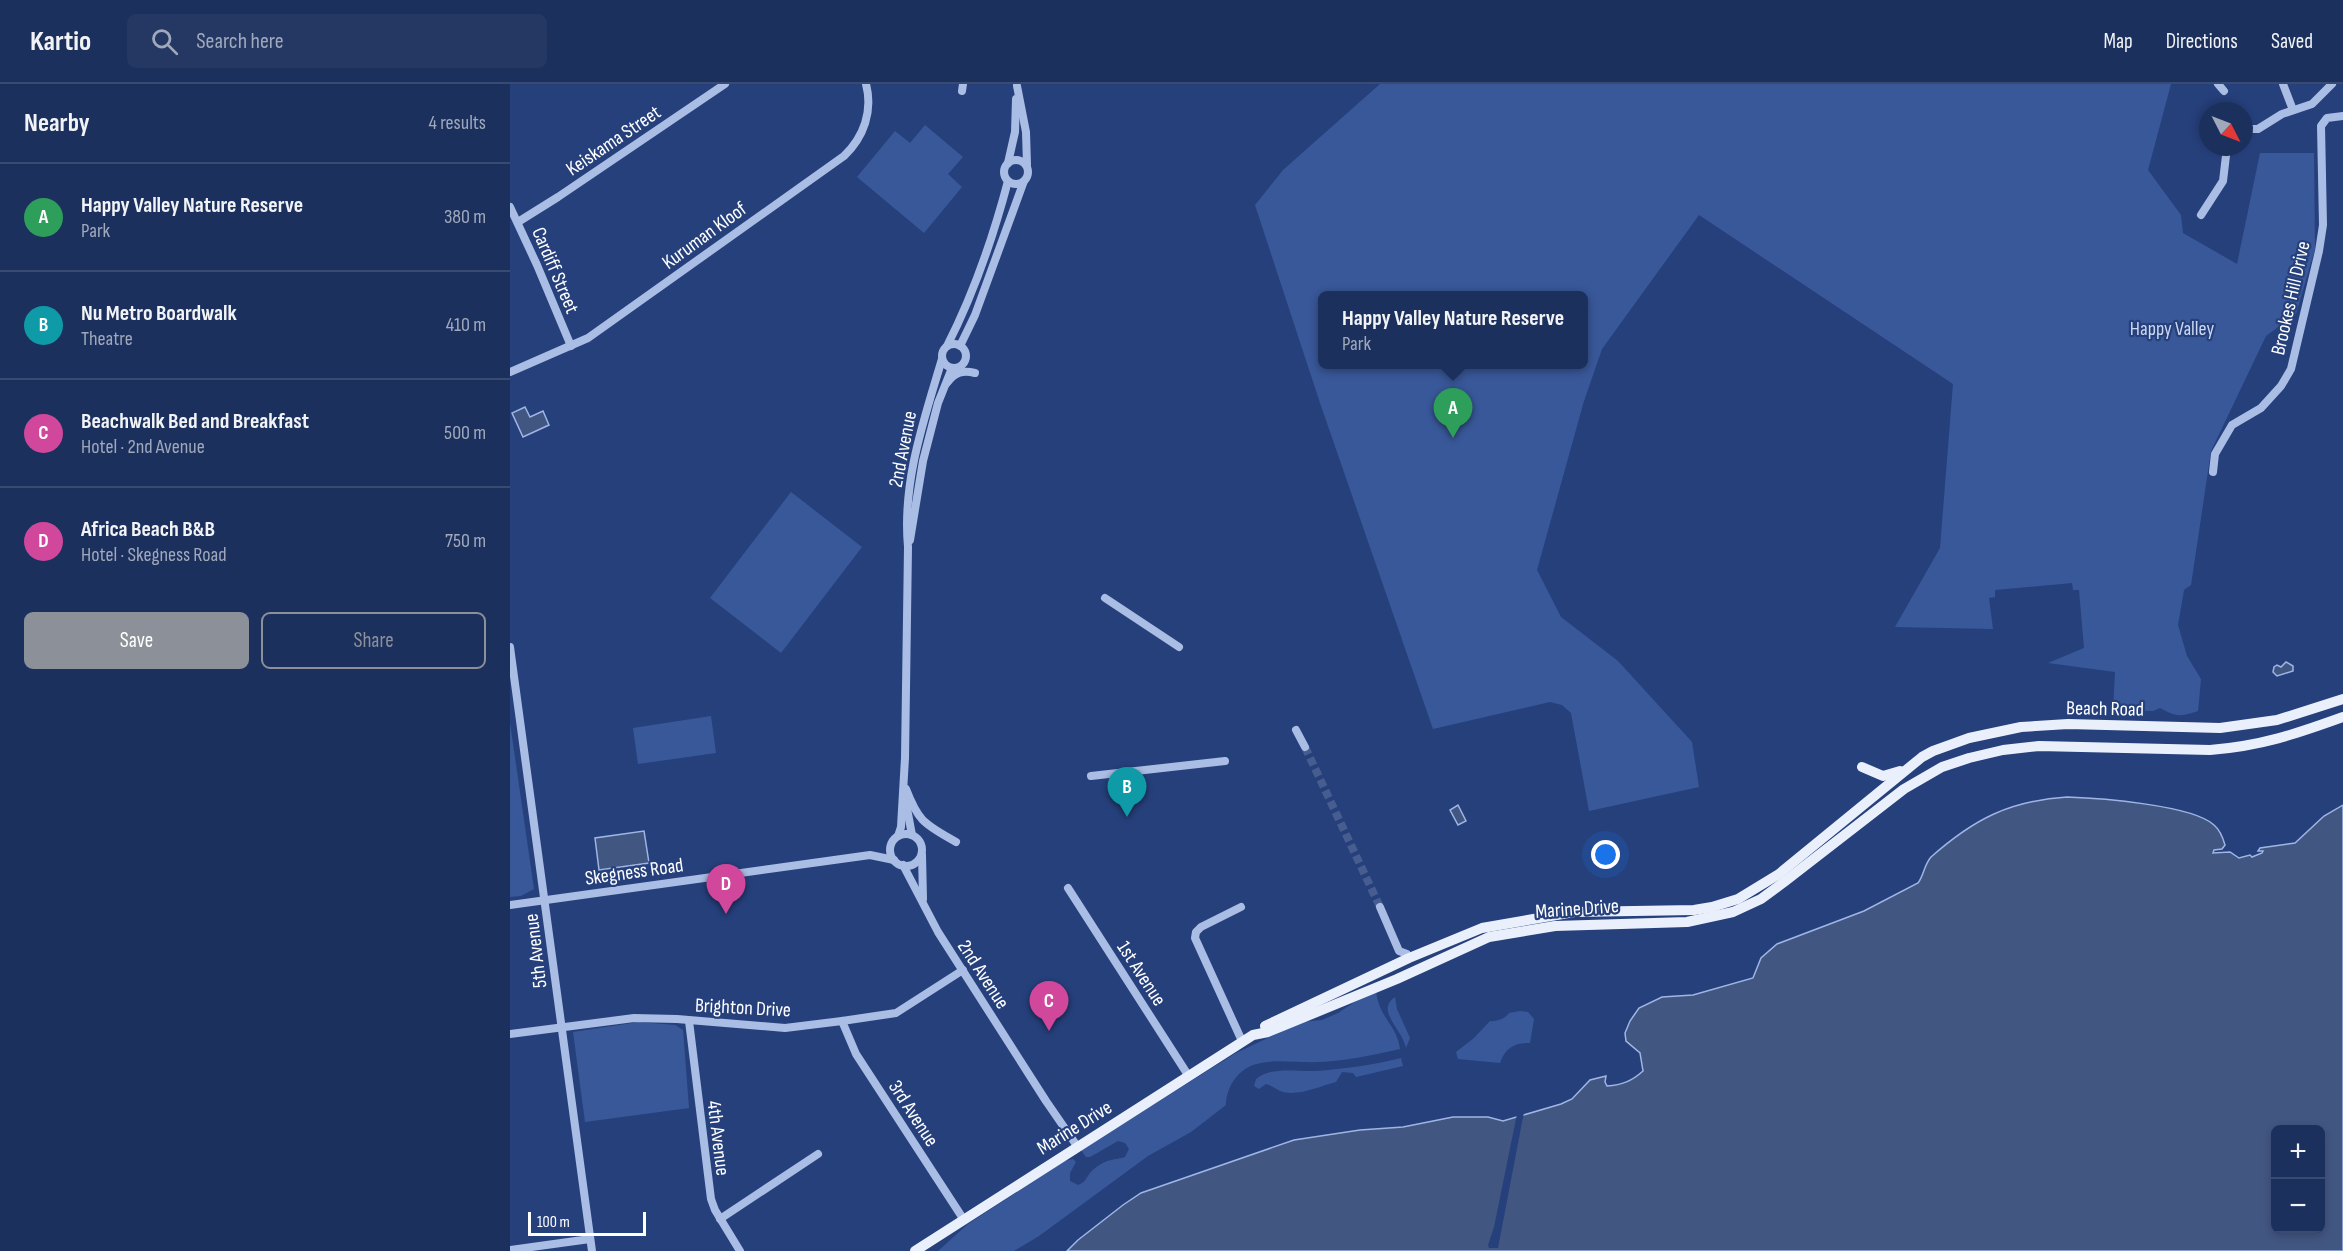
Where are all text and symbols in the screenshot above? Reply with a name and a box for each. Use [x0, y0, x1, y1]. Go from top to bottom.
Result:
search box [127, 14, 547, 68]
text: Kartio [30, 25, 91, 58]
icon: search [148, 25, 181, 58]
text: Search here [196, 28, 284, 55]
text: Map [2103, 29, 2133, 54]
text: Directions [2166, 29, 2238, 54]
text: Saved [2271, 29, 2313, 54]
street label: Keiskama Street [562, 100, 665, 181]
north arrow [2199, 102, 2253, 156]
text: Nearby [24, 108, 90, 139]
text: 4 results [429, 111, 486, 135]
text: Happy Valley Nature Reserve [81, 192, 303, 219]
street label: Kuruman Kloof [658, 197, 752, 275]
text: A [39, 205, 48, 229]
text: 380 m [444, 205, 486, 229]
text: Park [81, 219, 110, 243]
street label: Cardiff Street [526, 224, 584, 317]
street label: Brookes Hill Drive [2266, 239, 2316, 357]
popup [1318, 291, 1588, 369]
text: Nu Metro Boardwalk [81, 300, 237, 327]
text: Happy Valley Nature Reserve [1342, 305, 1564, 332]
text: B [39, 313, 48, 337]
text: 410 m [446, 313, 486, 337]
park label: Happy Valley [2130, 317, 2214, 341]
text: Theatre [81, 327, 133, 351]
text: Park [1342, 332, 1371, 356]
pin: A [1434, 388, 1472, 438]
text: Beachwalk Bed and Breakfast [81, 408, 309, 435]
street label: 2nd Avenue [884, 409, 922, 489]
text: C [38, 421, 49, 445]
text: 500 m [444, 421, 486, 445]
text: Hotel · 2nd Avenue [81, 435, 205, 459]
text: Africa Beach B&B [81, 516, 215, 543]
text: D [38, 529, 49, 553]
text: 750 m [445, 529, 486, 553]
text: Hotel · Skegness Road [81, 543, 227, 567]
button: Save [24, 612, 249, 669]
button: Share [261, 612, 486, 669]
street label: Beach Road [2066, 696, 2144, 722]
pin: B [1108, 768, 1146, 817]
your location [1591, 840, 1620, 869]
street label: Skegness Road [583, 853, 685, 891]
pin: D [706, 864, 746, 914]
street label: Marine Drive [1534, 894, 1620, 924]
street label: 5th Avenue [520, 912, 552, 989]
street label: 2nd Avenue [952, 936, 1014, 1013]
street label: 1st Avenue [1111, 937, 1171, 1010]
pin: C [1030, 982, 1068, 1031]
street label: Brighton Drive [694, 994, 791, 1022]
street label: 3rd Avenue [883, 1076, 943, 1151]
street label: Marine Drive [1033, 1095, 1116, 1160]
street label: 4th Avenue [702, 1099, 734, 1177]
map controls [2271, 1125, 2325, 1233]
button: + [2271, 1125, 2325, 1179]
button: − [2271, 1179, 2325, 1233]
scale bar [528, 1209, 646, 1236]
text: 100 m [537, 1213, 570, 1232]

